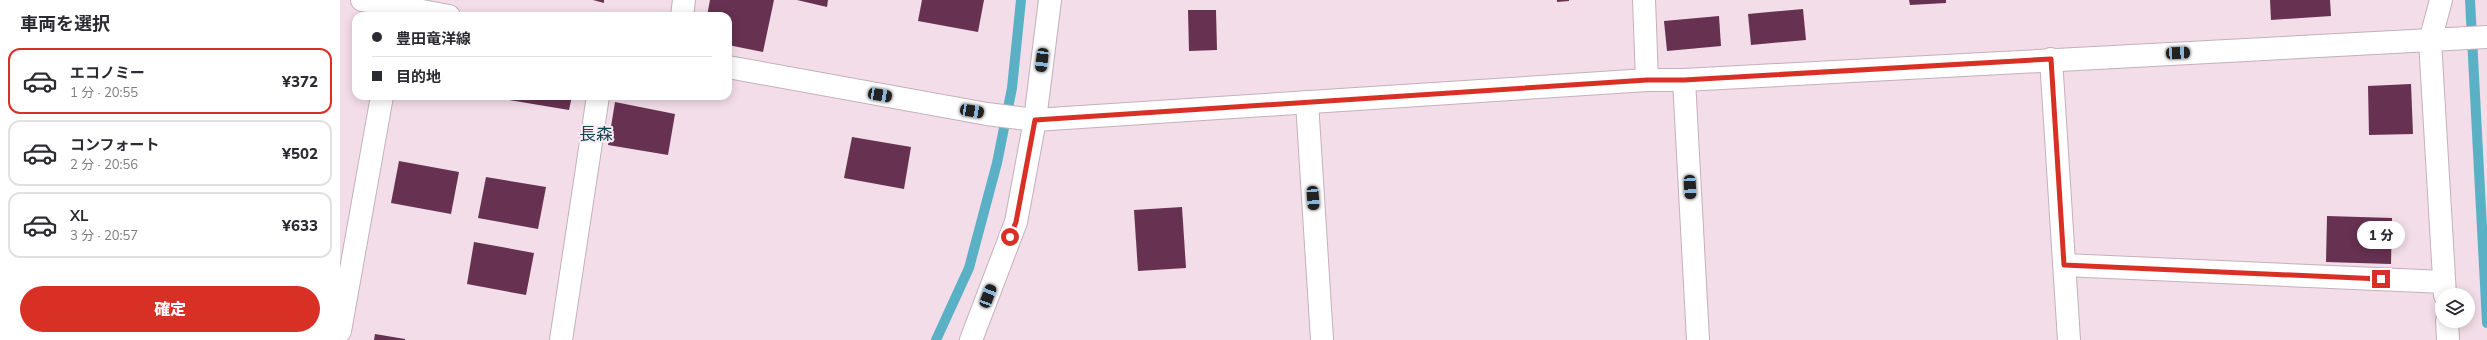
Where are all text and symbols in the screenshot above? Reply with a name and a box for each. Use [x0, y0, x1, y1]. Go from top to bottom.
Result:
text: 車両を選択 [20, 12, 110, 35]
text: 豊田竜洋線 [396, 29, 471, 48]
car [2166, 46, 2190, 60]
car [1035, 47, 1049, 73]
icon: car [22, 63, 58, 99]
text: エコノミー [70, 63, 145, 82]
text: 目的地 [396, 67, 441, 86]
text: ¥372 [282, 72, 318, 91]
text: 1 分 · 20:55 [70, 84, 138, 100]
car [867, 87, 893, 103]
car [959, 103, 985, 119]
district label: 長森 [579, 123, 613, 144]
icon: car [22, 135, 58, 171]
text: コンフォート [70, 135, 160, 154]
text: ¥502 [282, 144, 318, 163]
text: 2 分 · 20:56 [70, 156, 138, 172]
car [1683, 175, 1697, 199]
car [1306, 186, 1320, 210]
text: XL [70, 206, 88, 225]
icon: car [22, 207, 58, 243]
text: ¥633 [282, 216, 318, 235]
callout: 1 分 [2357, 221, 2405, 249]
text: 3 分 · 20:57 [70, 227, 138, 243]
text: 1 分 [2369, 227, 2393, 243]
route start [1001, 228, 1019, 246]
route end [2372, 270, 2390, 288]
car [978, 283, 998, 309]
button: 確定 [20, 286, 320, 332]
map controls [2435, 288, 2475, 328]
button: layers [2435, 288, 2475, 328]

